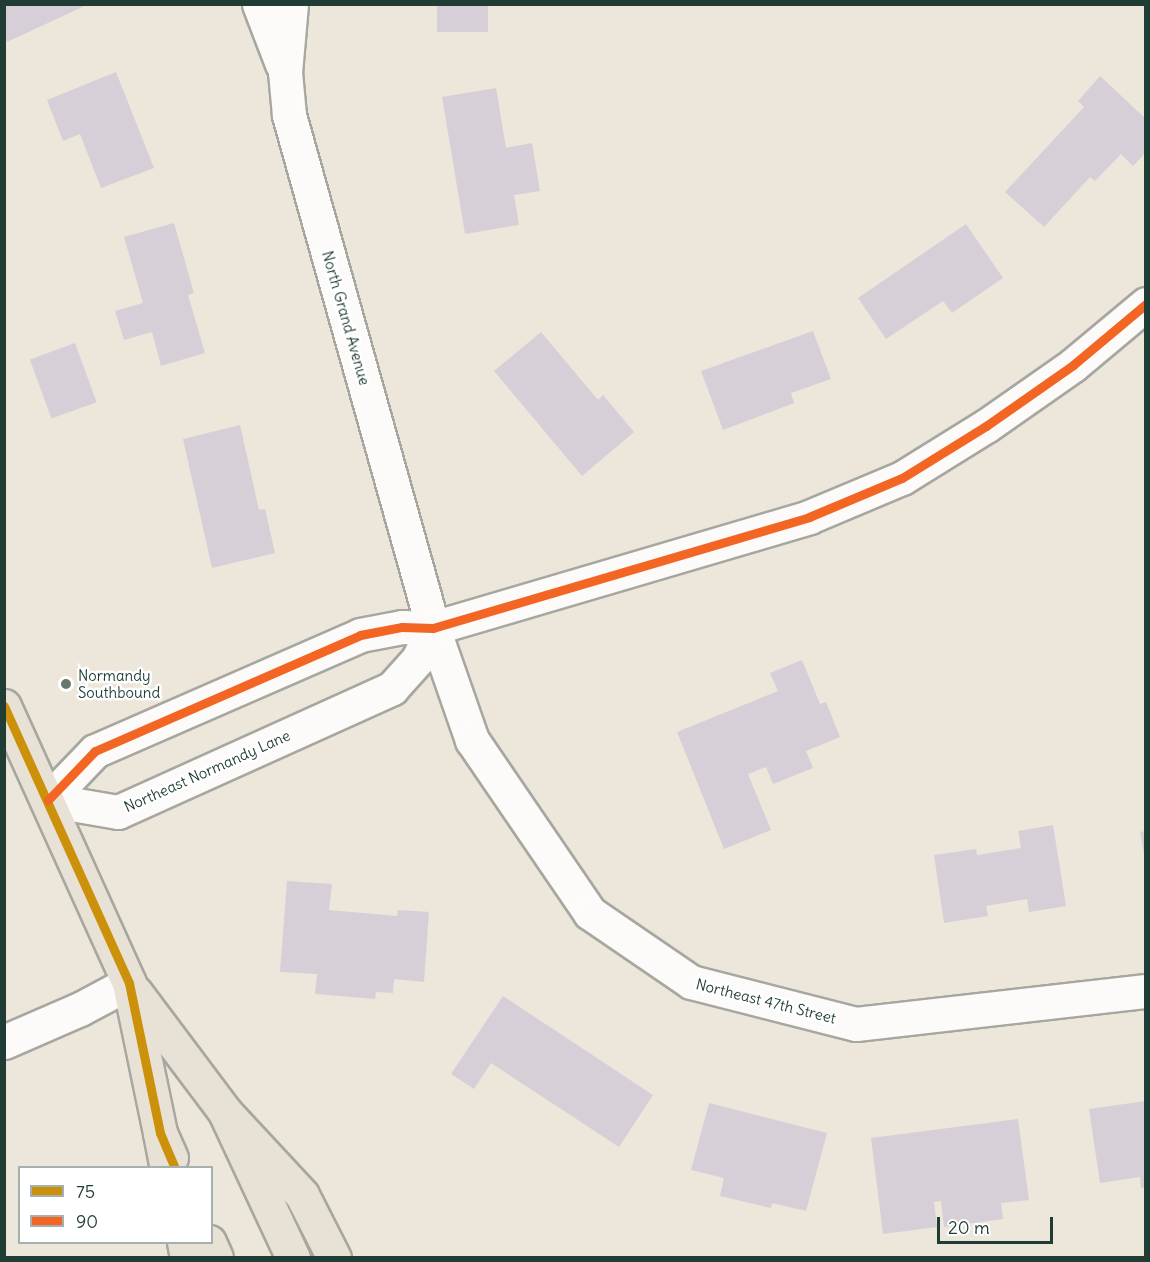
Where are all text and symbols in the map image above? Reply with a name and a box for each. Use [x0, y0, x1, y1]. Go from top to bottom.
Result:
street label: North Grand Avenue [318, 249, 374, 387]
place label: Normandy Southbound [78, 666, 160, 701]
marker: Normandy Southbound [59, 677, 73, 691]
street label: Northeast Normandy Lane [121, 726, 293, 816]
street label: Northeast 47th Street [694, 975, 838, 1027]
legend [18, 1166, 213, 1244]
text: 75 [76, 1180, 95, 1203]
scale bar [940, 1205, 1056, 1243]
text: 90 [76, 1210, 98, 1233]
text: 20 m [948, 1216, 990, 1239]

